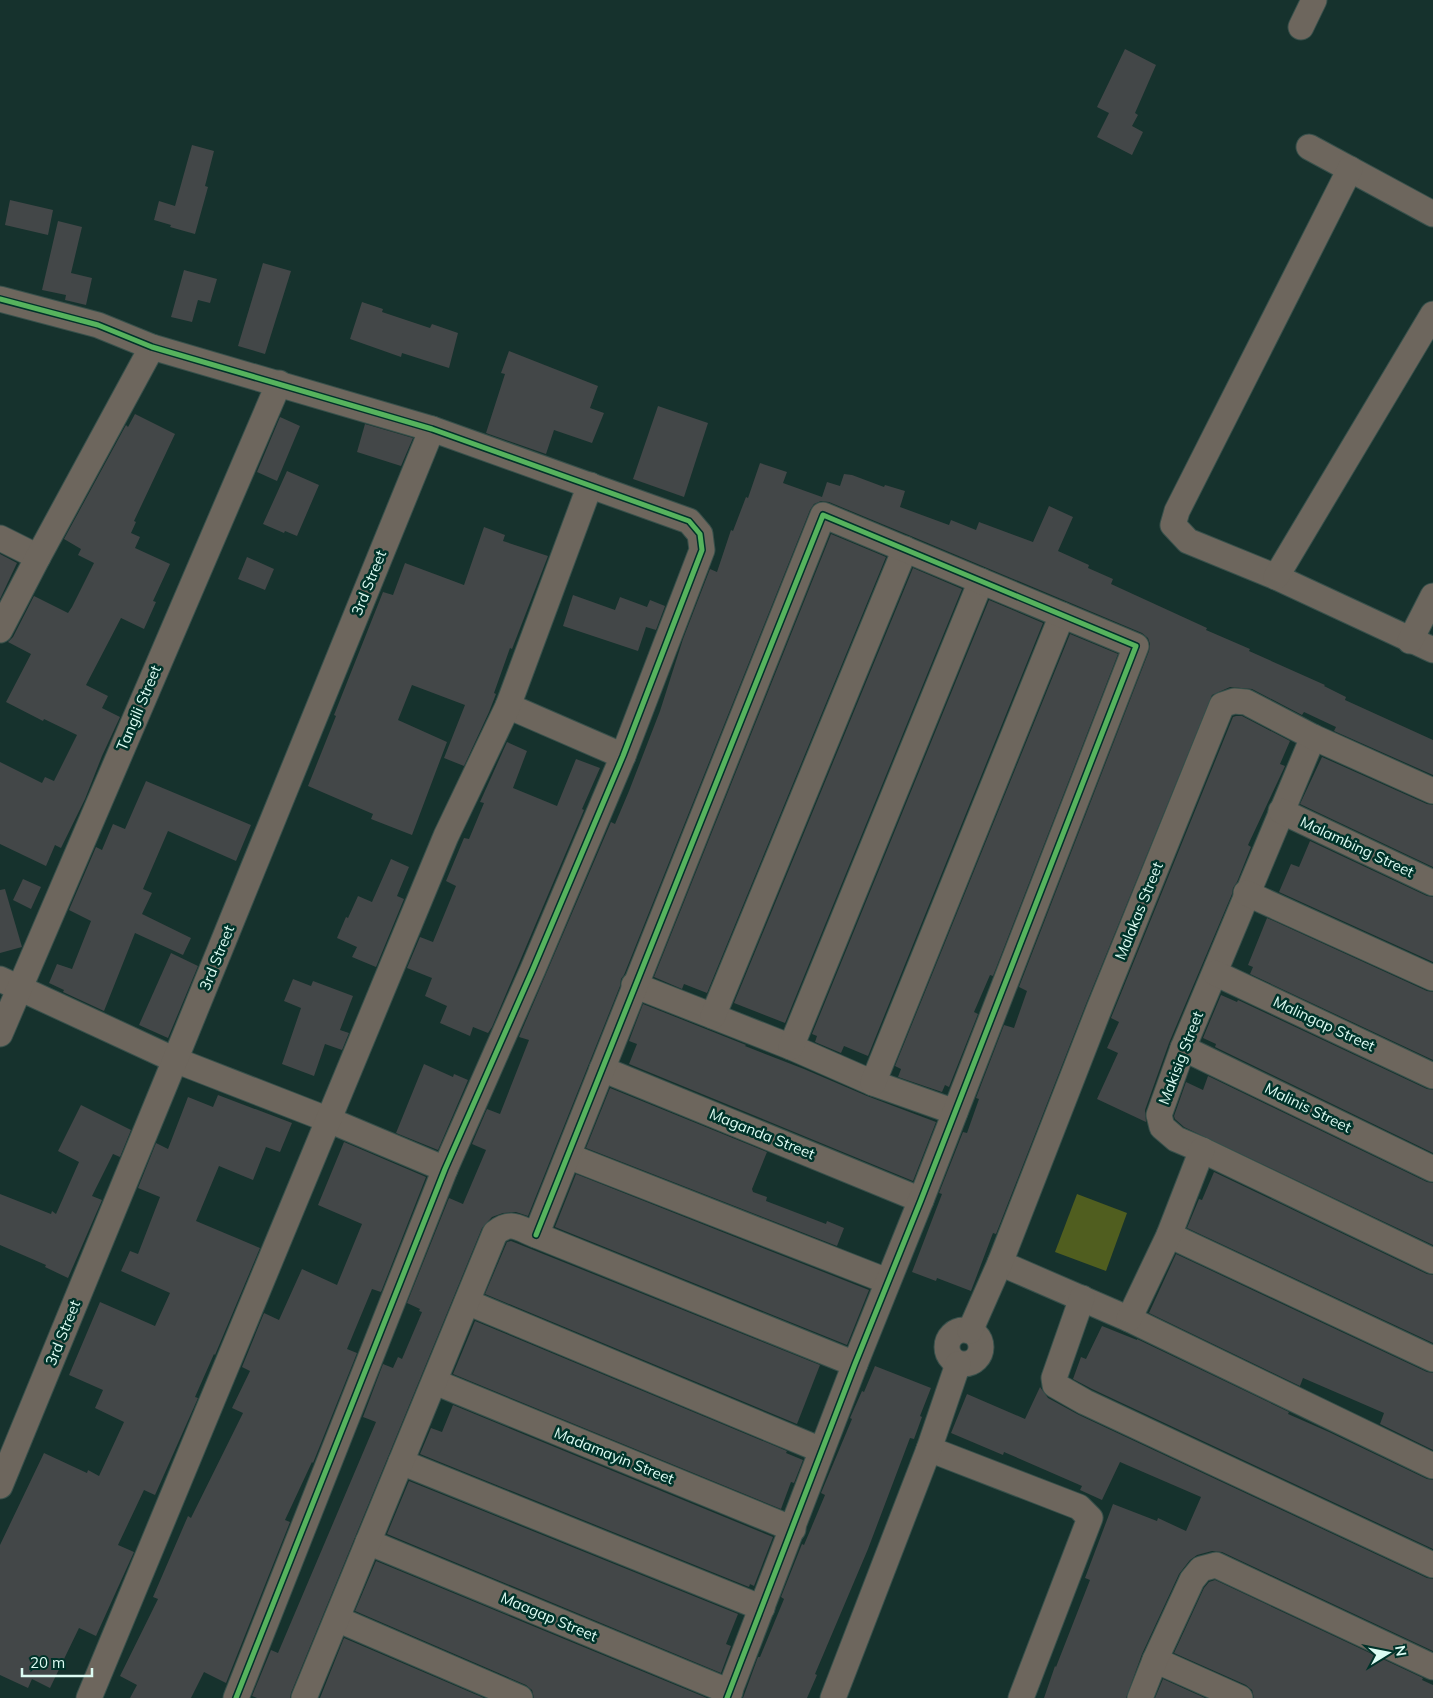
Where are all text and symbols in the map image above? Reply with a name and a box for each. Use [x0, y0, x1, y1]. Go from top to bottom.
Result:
street label: 3rd Street [347, 547, 390, 618]
street label: Tangili Street [112, 662, 165, 753]
street label: Malambing Street [1297, 812, 1417, 881]
street label: Malakas Street [1110, 859, 1167, 963]
street label: 3rd Street [195, 922, 238, 993]
street label: Malingap Street [1270, 992, 1378, 1055]
street label: Makisig Street [1154, 1008, 1207, 1107]
street label: Malinis Street [1262, 1078, 1355, 1137]
street label: Maganda Street [707, 1104, 818, 1163]
street label: 3rd Street [41, 1297, 84, 1368]
street label: Madamayin Street [551, 1423, 677, 1488]
street label: Maagap Street [498, 1588, 600, 1645]
north arrow [1363, 1628, 1413, 1678]
text: N [1391, 1644, 1411, 1658]
scale bar [22, 1646, 92, 1678]
text: 20 m [30, 1653, 65, 1672]

